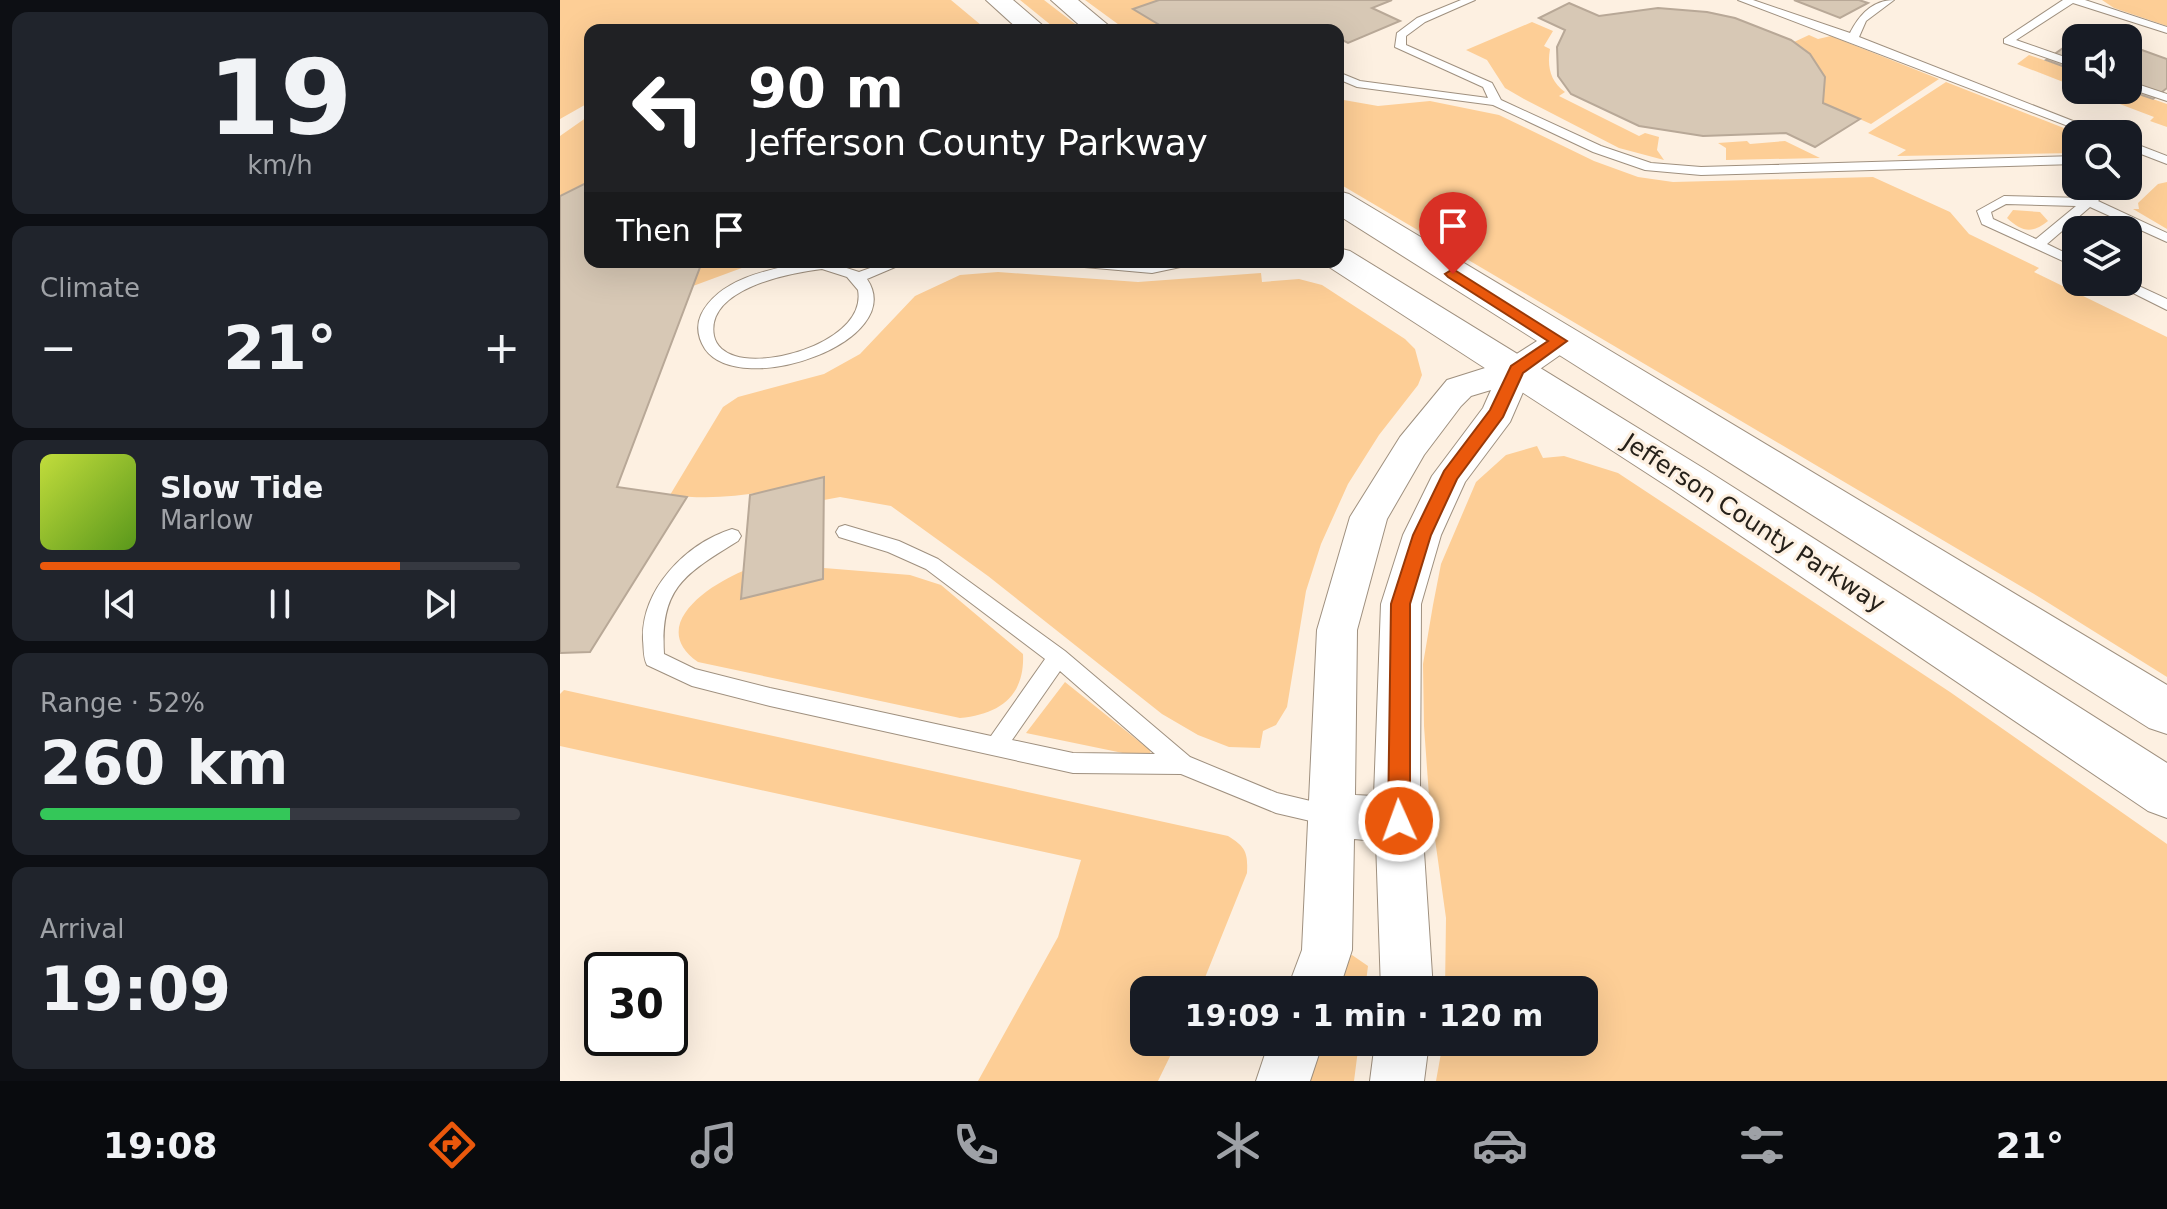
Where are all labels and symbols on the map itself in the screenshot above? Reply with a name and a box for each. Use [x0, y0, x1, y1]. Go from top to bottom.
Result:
pin [1419, 192, 1487, 274]
street label: Jefferson County Parkway [1616, 427, 1890, 618]
position arrow [1357, 779, 1441, 863]
speed limit sign: 30 [584, 952, 688, 1056]

